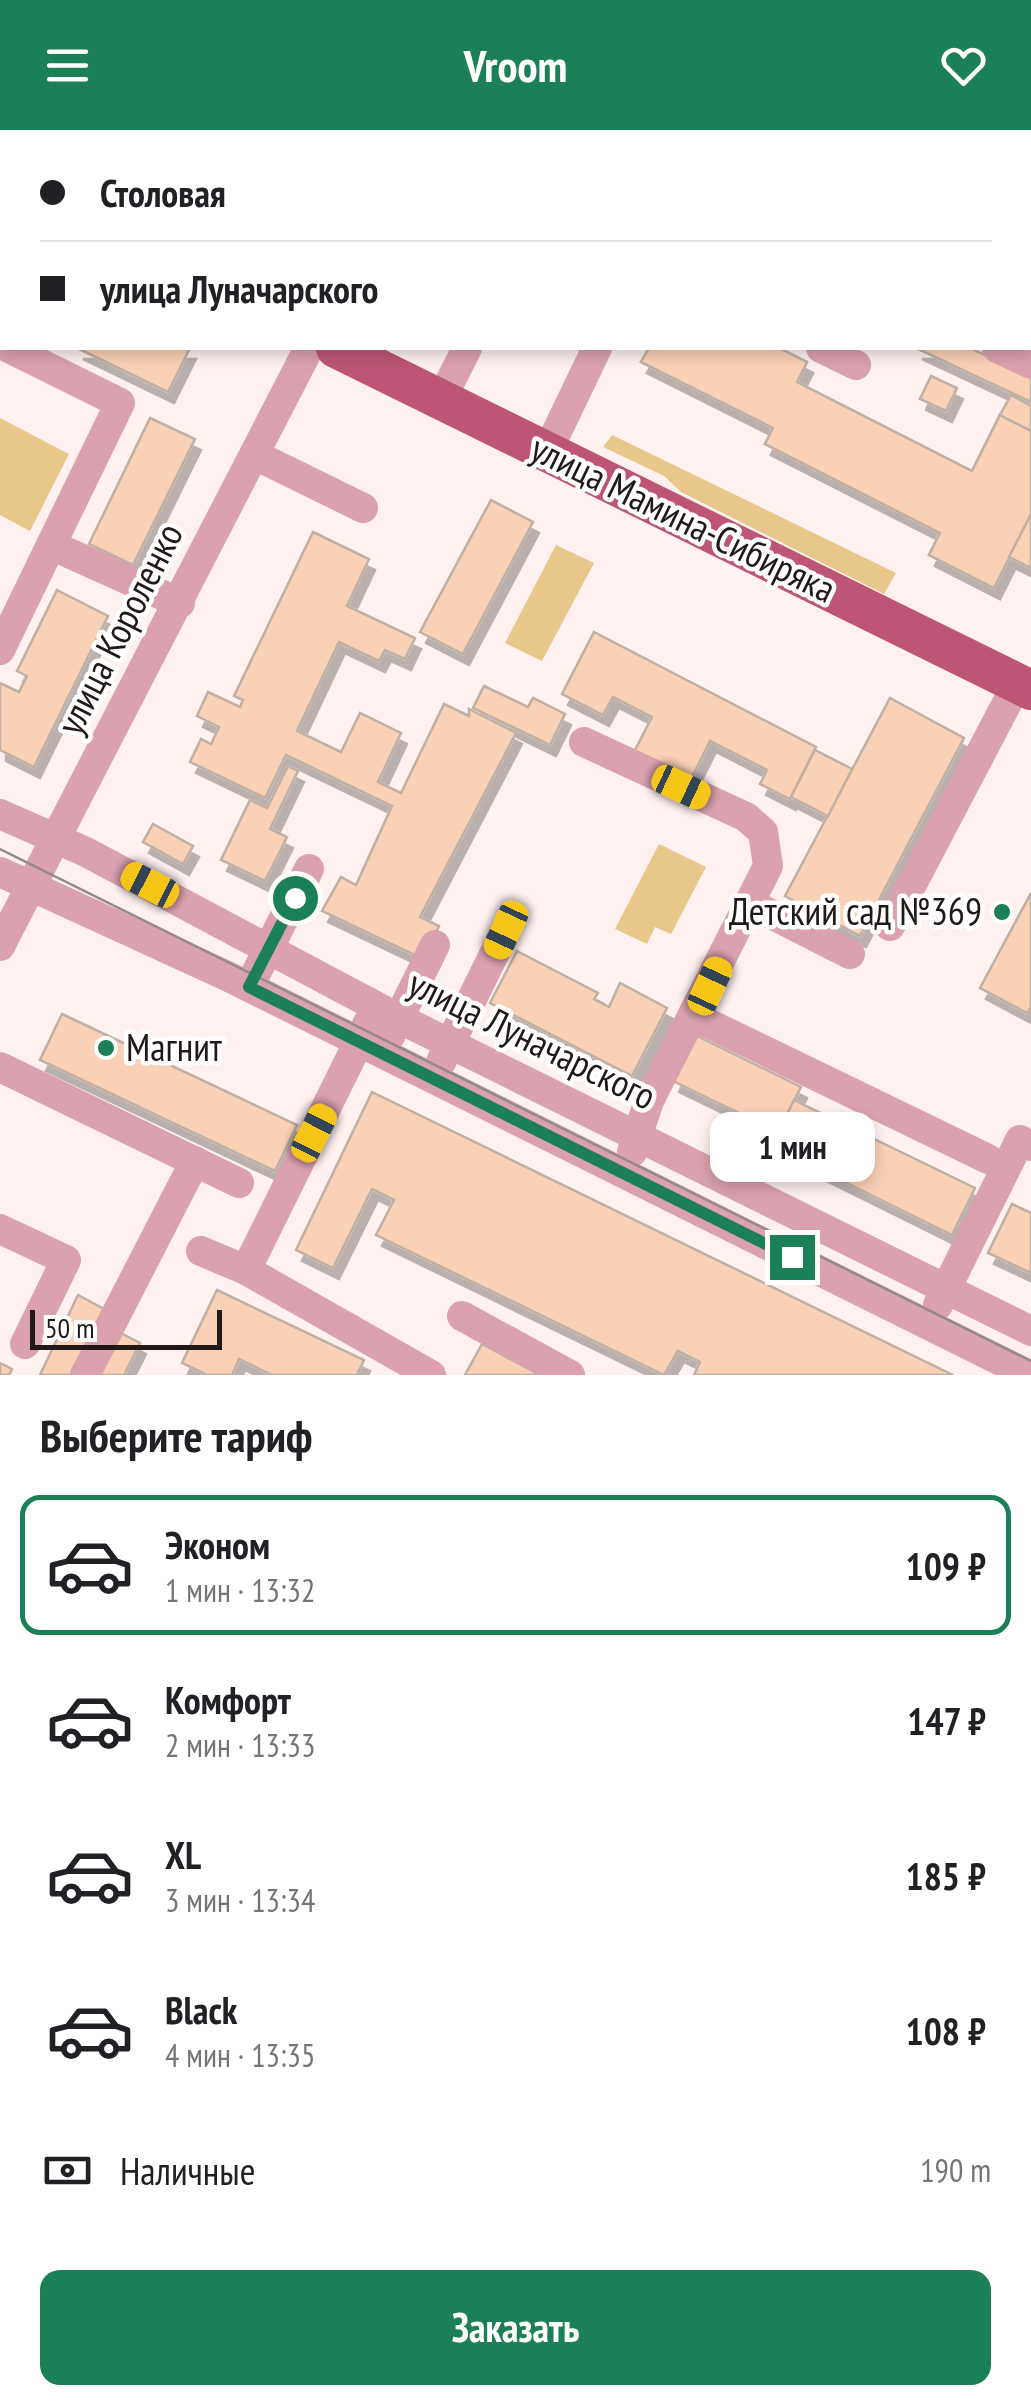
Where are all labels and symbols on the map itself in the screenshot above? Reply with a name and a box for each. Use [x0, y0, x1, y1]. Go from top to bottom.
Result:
street label: улица Мамина-Сибиряка [523, 423, 844, 613]
street label: улица Короленко [44, 514, 193, 742]
car [647, 761, 715, 813]
car [116, 858, 184, 912]
route start [273, 876, 318, 921]
place label: Детский сад №369 [729, 886, 982, 935]
car [480, 896, 532, 964]
marker: Детский сад №369 [991, 901, 1013, 923]
car [684, 952, 736, 1020]
street label: улица Луначарского [401, 958, 664, 1120]
place label: Магнит [126, 1022, 223, 1071]
marker: Магнит [95, 1037, 117, 1059]
car [287, 1099, 341, 1167]
callout: 1 мин [710, 1112, 874, 1182]
route end [770, 1235, 815, 1280]
scale bar [30, 1305, 222, 1350]

